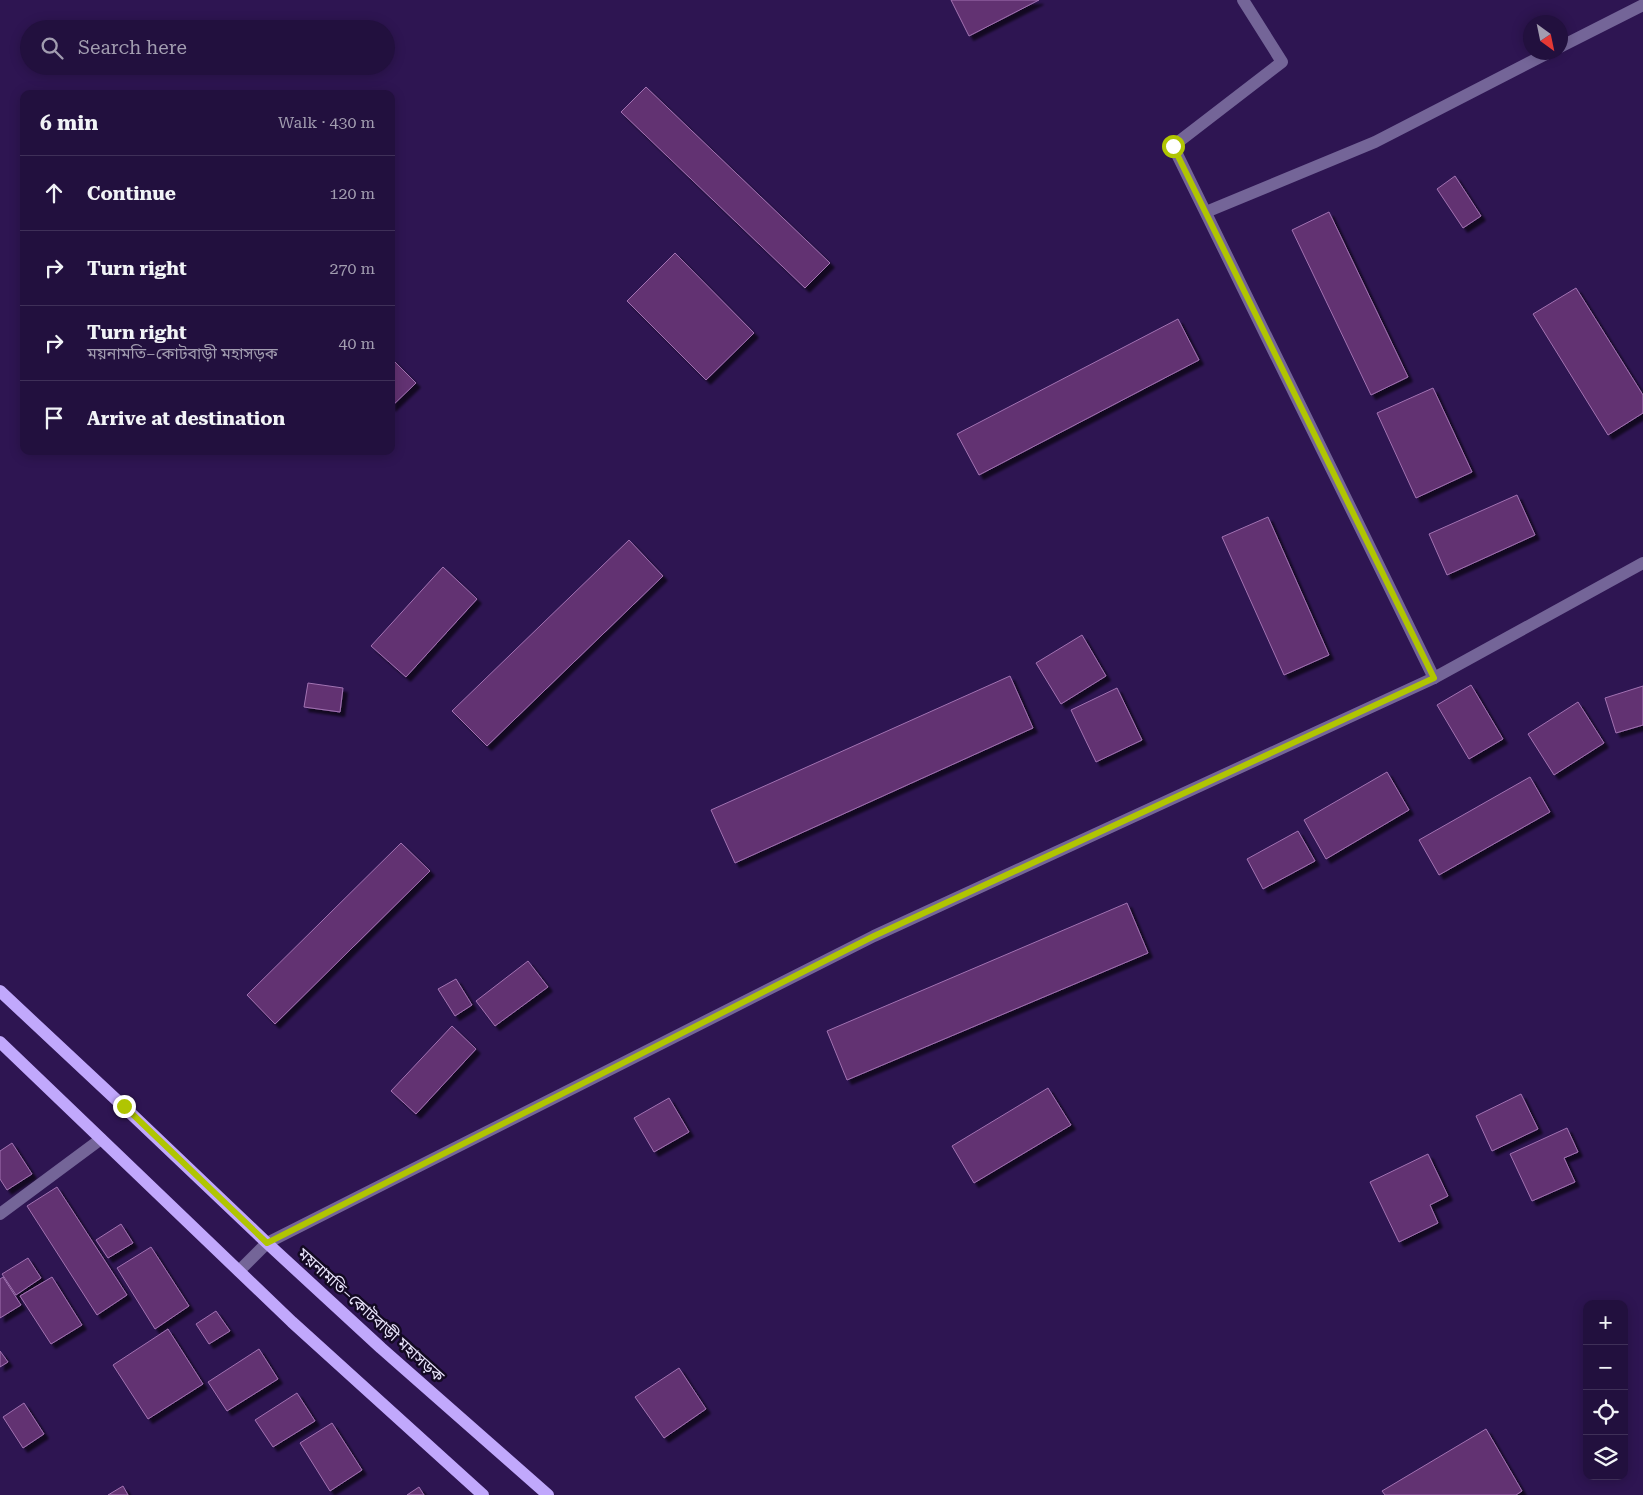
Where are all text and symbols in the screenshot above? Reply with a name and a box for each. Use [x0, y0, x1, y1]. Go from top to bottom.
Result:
north arrow [1523, 15, 1568, 60]
search box [20, 20, 395, 75]
icon: search [38, 34, 66, 62]
text: Search here [78, 36, 187, 59]
text: 6 min [40, 111, 98, 135]
text: Walk · 430 m [278, 113, 375, 132]
route start [1162, 135, 1185, 158]
icon: ahead [40, 179, 68, 207]
text: Continue [87, 182, 176, 205]
text: 120 m [329, 184, 375, 203]
icon: right [40, 254, 68, 282]
text: Turn right [87, 257, 187, 280]
text: 270 m [329, 259, 375, 278]
text: Turn right [87, 321, 187, 344]
icon: right [40, 329, 68, 357]
text: 40 m [338, 334, 375, 353]
text: ময়নামতি–কোটবাড়ী মহাসড়ক [87, 344, 278, 363]
icon: arrive [40, 404, 68, 432]
text: Arrive at destination [87, 407, 285, 430]
route end [113, 1095, 136, 1118]
street label: ময়নামতি–কোটবাড়ী মহাসড়ক [293, 1243, 449, 1387]
map controls [1583, 1300, 1628, 1480]
button: + [1583, 1300, 1628, 1345]
button: − [1583, 1345, 1628, 1390]
button: locate [1583, 1390, 1628, 1435]
button: layers [1583, 1435, 1628, 1480]

